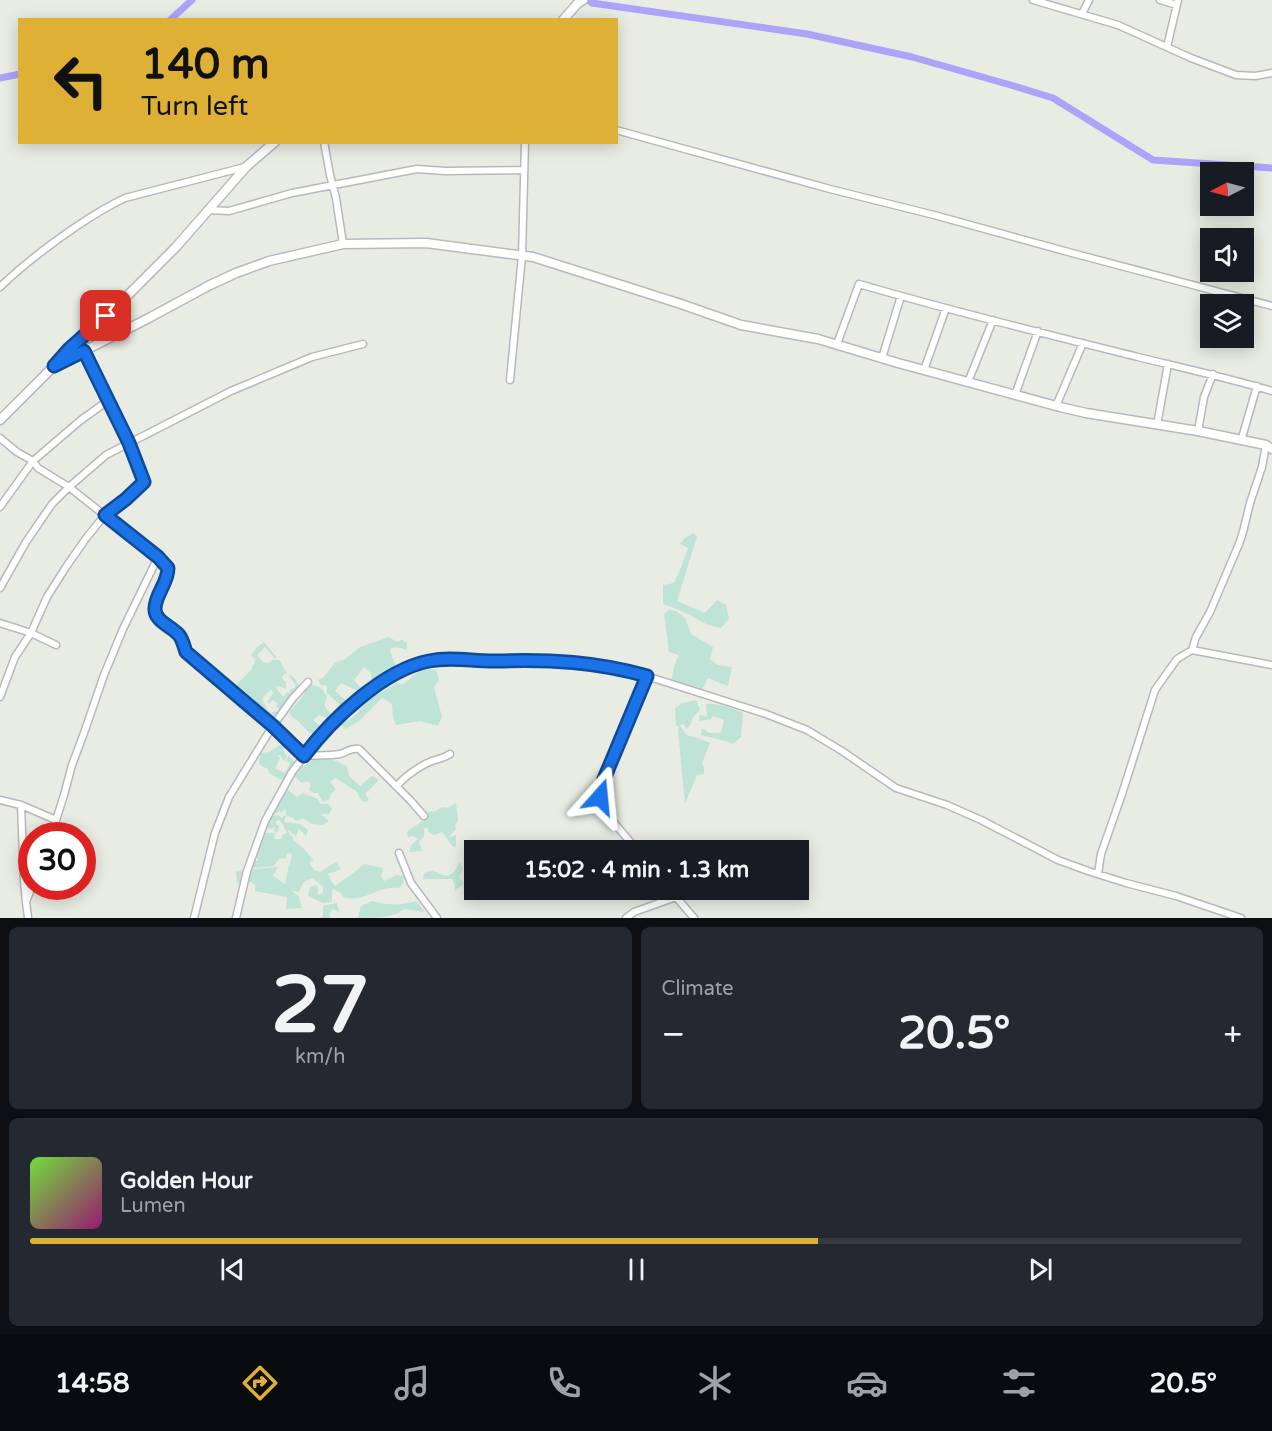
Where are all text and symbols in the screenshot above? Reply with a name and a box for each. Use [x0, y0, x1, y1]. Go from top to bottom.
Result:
text: 140 m [141, 39, 270, 90]
icon: left [42, 42, 120, 120]
text: Turn left [141, 90, 248, 123]
north arrow [1200, 162, 1254, 216]
map controls [1200, 162, 1254, 348]
button: sound [1200, 228, 1254, 282]
pin [80, 290, 131, 341]
button: layers [1200, 294, 1254, 348]
icon: arrive [89, 299, 122, 332]
position arrow [568, 765, 632, 829]
speed limit sign: 30 [18, 822, 96, 900]
text: 15:02 · 4 min · 1.3 km [524, 857, 749, 883]
text: 27 [271, 959, 369, 1053]
text: Climate [662, 977, 734, 1001]
text: 20.5° [898, 1007, 1011, 1061]
text: − [662, 1015, 685, 1054]
text: + [1223, 1015, 1242, 1054]
text: km/h [295, 1045, 345, 1069]
text: Golden Hour [120, 1168, 252, 1194]
text: Lumen [120, 1194, 186, 1218]
icon: previous [216, 1253, 249, 1286]
icon: pause [620, 1253, 653, 1286]
icon: next [1024, 1253, 1057, 1286]
icon: directions [239, 1362, 281, 1404]
icon: music [391, 1362, 433, 1404]
icon: phone [543, 1362, 585, 1404]
icon: climate [694, 1362, 736, 1404]
icon: car [846, 1362, 888, 1404]
icon: filters [998, 1362, 1040, 1404]
text: 14:58 [55, 1367, 130, 1400]
text: 20.5° [1150, 1367, 1217, 1400]

